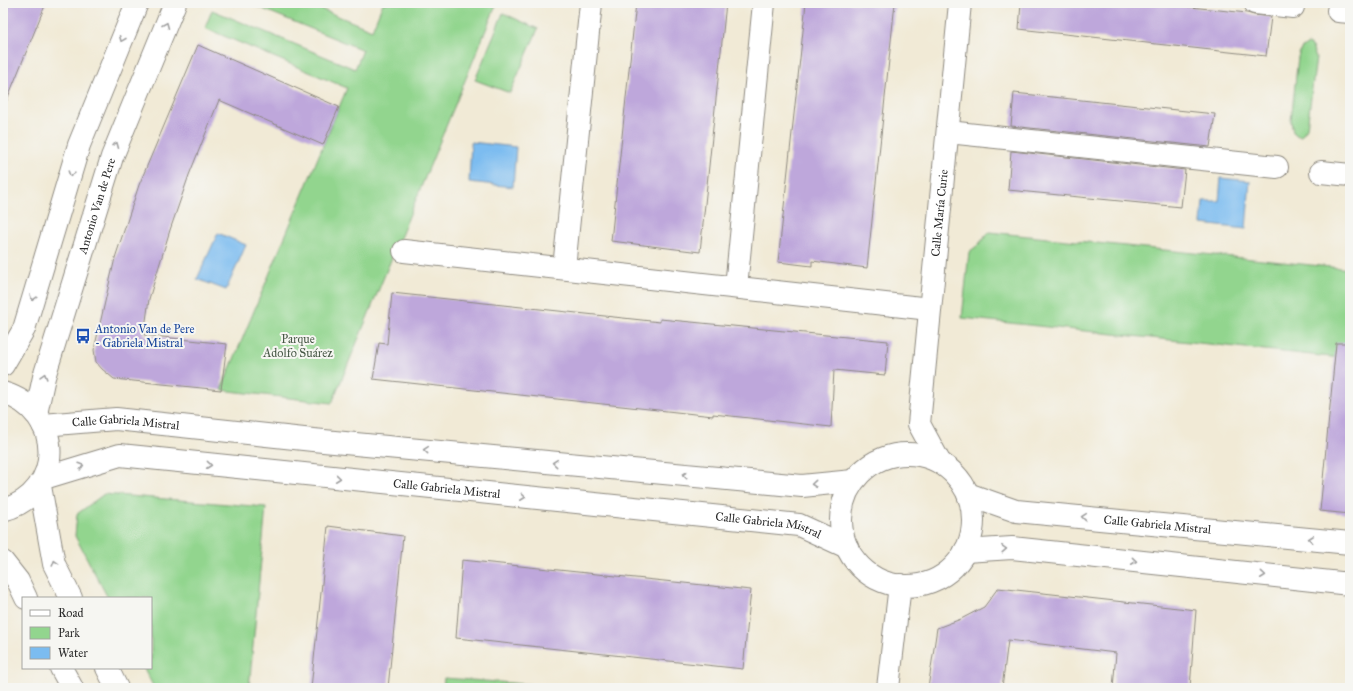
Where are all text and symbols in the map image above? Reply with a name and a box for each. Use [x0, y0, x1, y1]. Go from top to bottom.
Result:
one-way arrow [161, 21, 169, 29]
one-way arrow [119, 35, 127, 43]
one-way arrow [112, 142, 120, 149]
street label: Antonio Van de Pere [75, 156, 118, 256]
street label: Calle María Curie [928, 169, 951, 257]
one-way arrow [67, 170, 75, 177]
one-way arrow [29, 294, 38, 301]
place label: Antonio Van de Pere - Gabriela Mistral [94, 322, 195, 350]
bus stop icon: Antonio Van de Pere - Gabriela Mistral [74, 327, 92, 345]
park label: Parque Adolfo Suárez [262, 332, 333, 360]
one-way arrow [39, 373, 48, 380]
street label: Calle Gabriela Mistral [71, 412, 181, 433]
one-way arrow [423, 446, 429, 455]
one-way arrow [552, 458, 558, 467]
one-way arrow [206, 460, 212, 469]
one-way arrow [78, 462, 85, 471]
one-way arrow [682, 470, 688, 479]
one-way arrow [335, 474, 341, 483]
street label: Calle Gabriela Mistral [393, 476, 502, 501]
one-way arrow [811, 480, 817, 489]
one-way arrow [520, 493, 526, 502]
street label: Calle Gabriela Mistral [715, 509, 824, 542]
street label: Calle Gabriela Mistral [1103, 512, 1213, 537]
one-way arrow [1081, 513, 1087, 522]
one-way arrow [1308, 535, 1314, 544]
one-way arrow [1001, 544, 1007, 553]
one-way arrow [1131, 557, 1137, 566]
one-way arrow [51, 559, 59, 566]
one-way arrow [1260, 570, 1266, 579]
legend [22, 597, 152, 669]
text: Road [58, 606, 84, 620]
text: Park [58, 626, 80, 640]
text: Water [58, 646, 88, 660]

